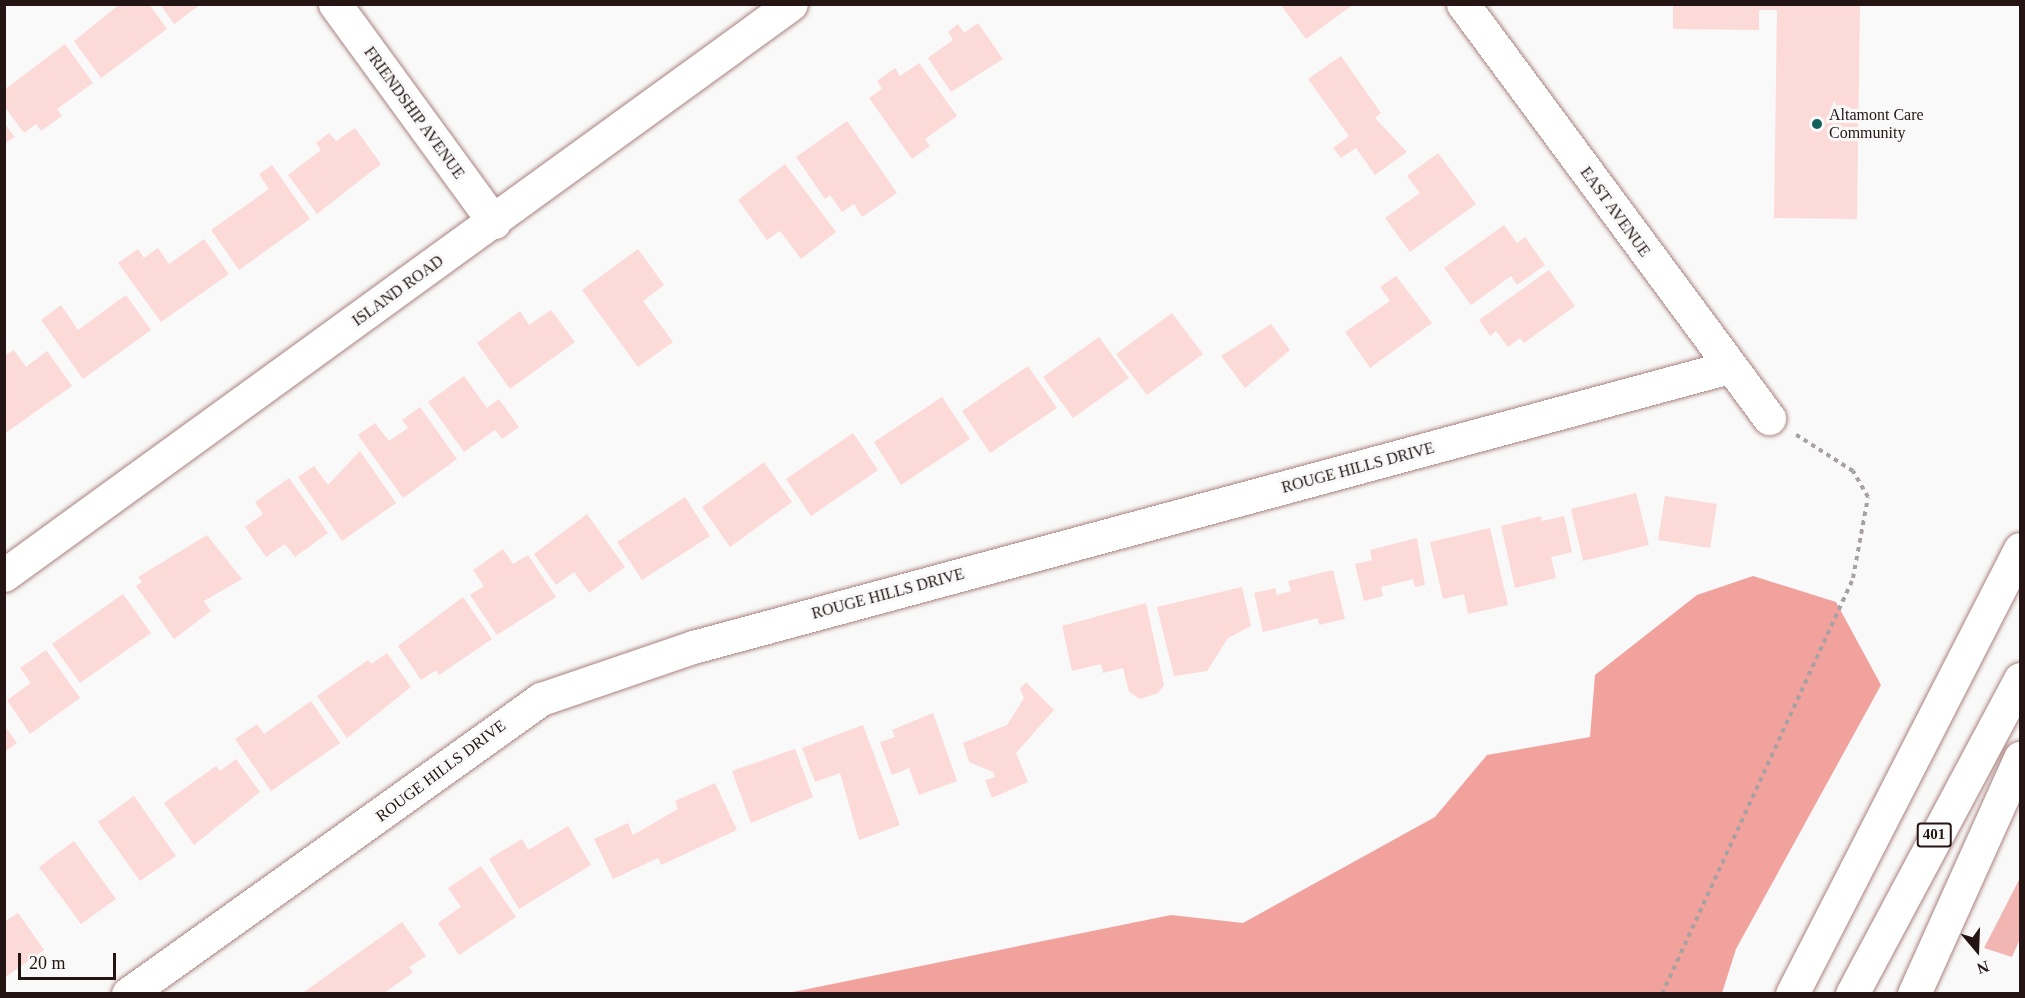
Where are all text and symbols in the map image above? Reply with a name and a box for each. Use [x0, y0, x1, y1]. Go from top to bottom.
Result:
street label: FRIENDSHIP AVENUE [359, 43, 469, 183]
place label: Altamont Care Community [1829, 105, 1924, 143]
marker: Altamont Care Community [1810, 117, 1824, 131]
street label: EAST AVENUE [1576, 163, 1654, 261]
street label: ISLAND ROAD [349, 251, 447, 331]
street label: ROUGE HILLS DRIVE [1280, 438, 1436, 498]
street label: ROUGE HILLS DRIVE [810, 564, 966, 624]
street label: ROUGE HILLS DRIVE [372, 716, 510, 826]
road number: 401 [1916, 823, 1952, 847]
north arrow [1947, 920, 2007, 980]
scale bar [21, 941, 118, 979]
text: 20 m [29, 953, 66, 973]
text: N [1975, 958, 1991, 977]

